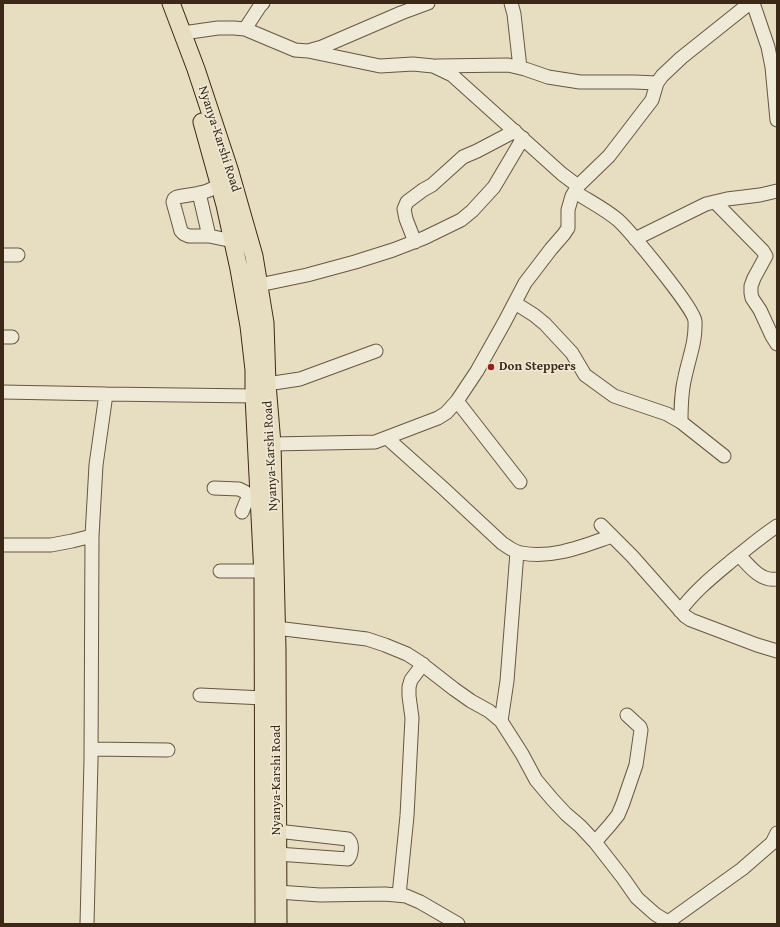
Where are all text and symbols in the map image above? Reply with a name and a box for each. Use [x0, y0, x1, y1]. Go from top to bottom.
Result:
street label: Nyanya-Karshi Road [195, 84, 243, 194]
place label: Don Steppers [499, 359, 576, 375]
marker: Don Steppers [486, 362, 496, 372]
street label: Nyanya-Karshi Road [260, 400, 282, 512]
street label: Nyanya-Karshi Road [269, 725, 285, 835]

